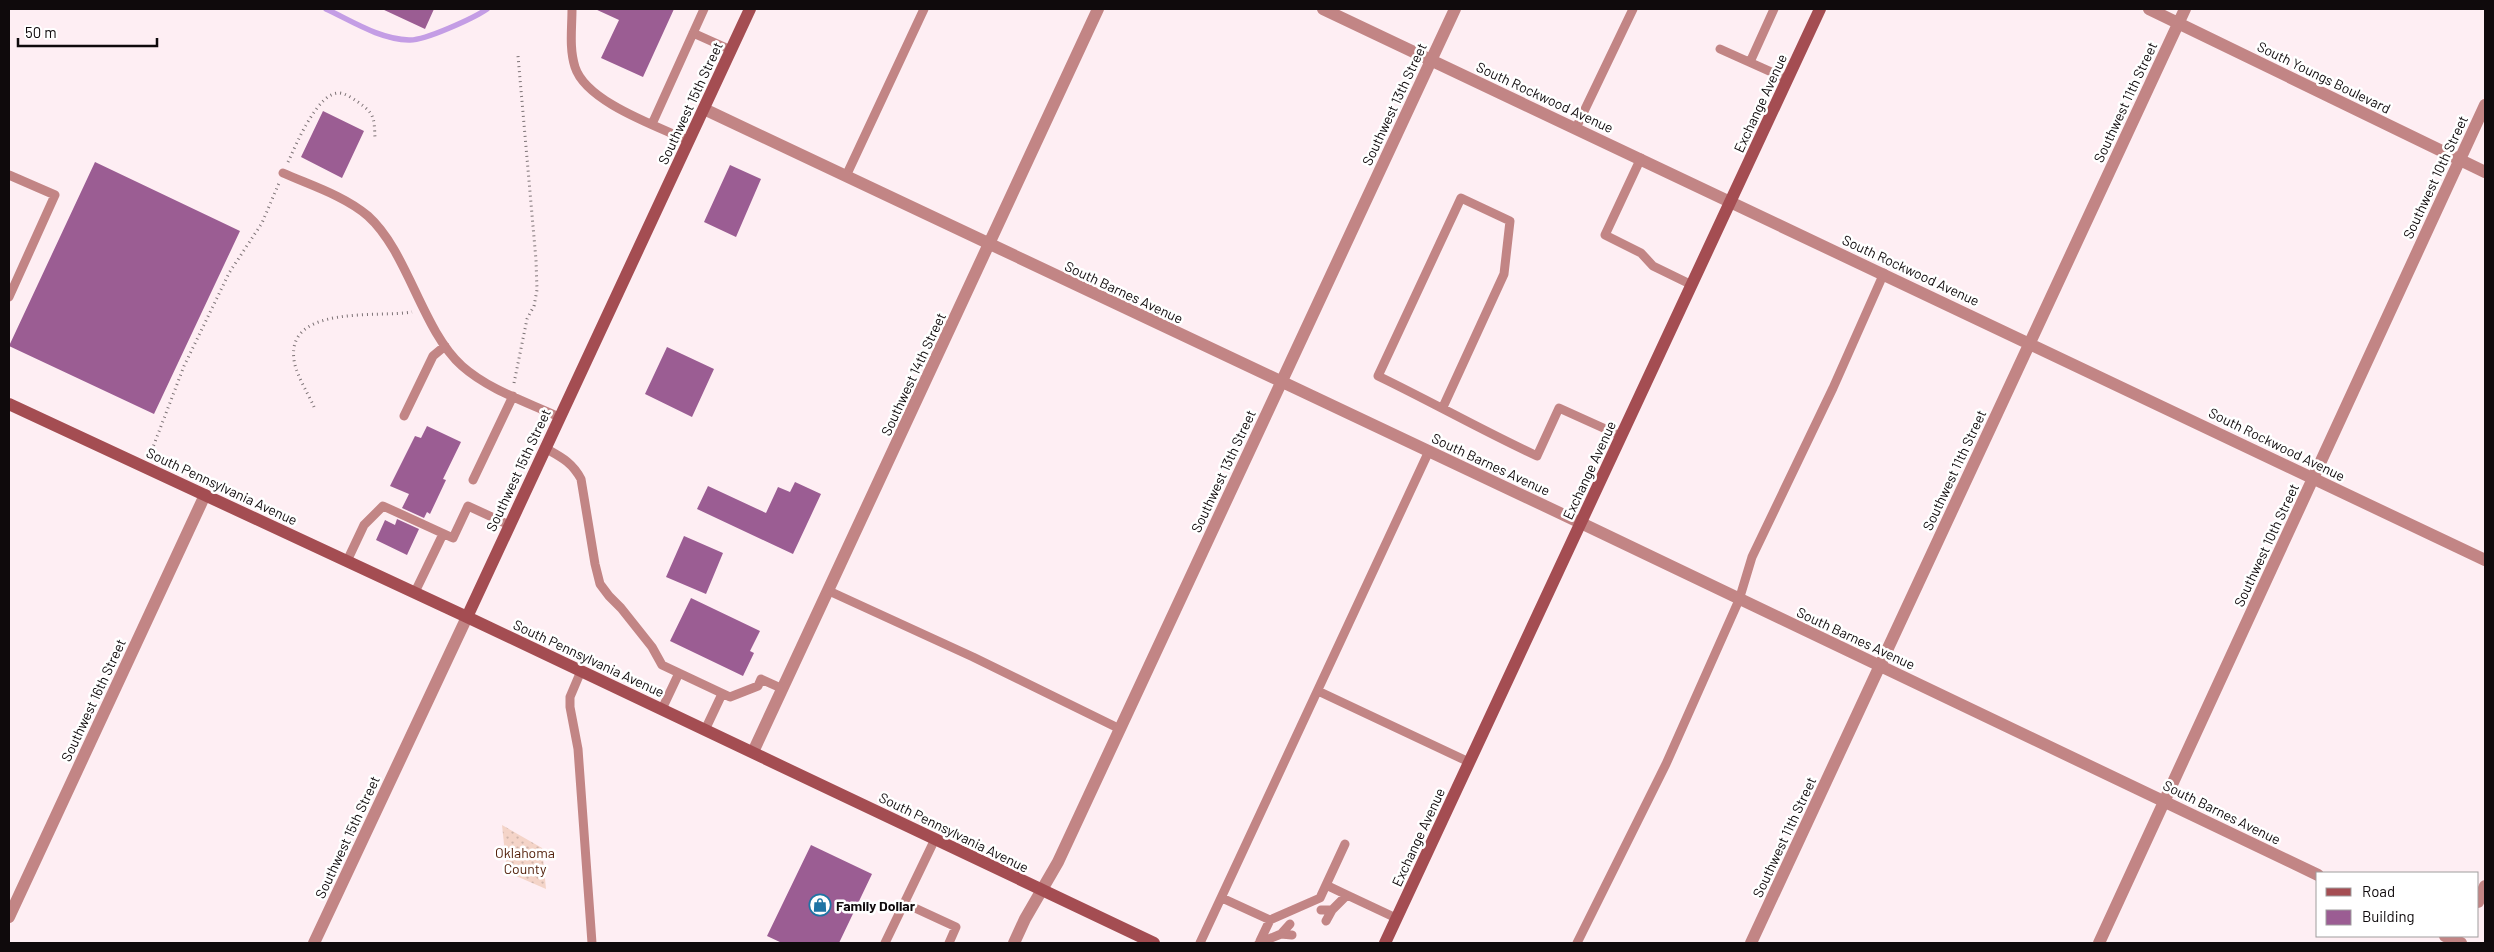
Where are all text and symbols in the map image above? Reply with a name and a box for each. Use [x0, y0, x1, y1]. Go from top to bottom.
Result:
scale bar [18, 15, 156, 47]
text: 50 m [25, 23, 57, 41]
street label: South Youngs Boulevard [2255, 37, 2393, 117]
street label: Southwest 15th Street [654, 39, 726, 167]
street label: Southwest 11th Street [2090, 39, 2160, 165]
street label: Southwest 13th Street [1358, 40, 1430, 168]
street label: Exchange Avenue [1730, 51, 1790, 155]
street label: South Rockwood Avenue [1474, 58, 1616, 136]
street label: Southwest 10th Street [2399, 113, 2471, 241]
street label: South Rockwood Avenue [1840, 231, 1982, 309]
street label: South Barnes Avenue [1062, 257, 1186, 327]
street label: Southwest 14th Street [877, 310, 949, 438]
street label: South Rockwood Avenue [2206, 404, 2348, 484]
street label: Southwest 15th Street [482, 406, 554, 534]
street label: Southwest 13th Street [1187, 407, 1259, 535]
street label: Southwest 11th Street [1919, 407, 1989, 533]
street label: Exchange Avenue [1559, 418, 1619, 522]
street label: South Barnes Avenue [1429, 429, 1553, 499]
street label: South Pennsylvania Avenue [144, 444, 300, 528]
street label: Southwest 10th Street [2230, 481, 2302, 609]
street label: South Barnes Avenue [1794, 603, 1918, 673]
street label: South Pennsylvania Avenue [511, 616, 667, 700]
street label: Southwest 16th Street [57, 636, 129, 764]
street label: Southwest 15th Street [311, 773, 383, 901]
street label: Southwest 11th Street [1749, 774, 1819, 900]
street label: South Barnes Avenue [2161, 776, 2283, 848]
street label: Exchange Avenue [1388, 785, 1448, 889]
street label: South Pennsylvania Avenue [876, 788, 1032, 876]
park label: Oklahoma County [495, 844, 555, 877]
legend [2316, 872, 2479, 937]
text: Road [2362, 882, 2395, 900]
shop icon: Family Dollar [808, 893, 832, 917]
place label: Family Dollar [836, 897, 916, 914]
text: Building [2362, 907, 2415, 925]

